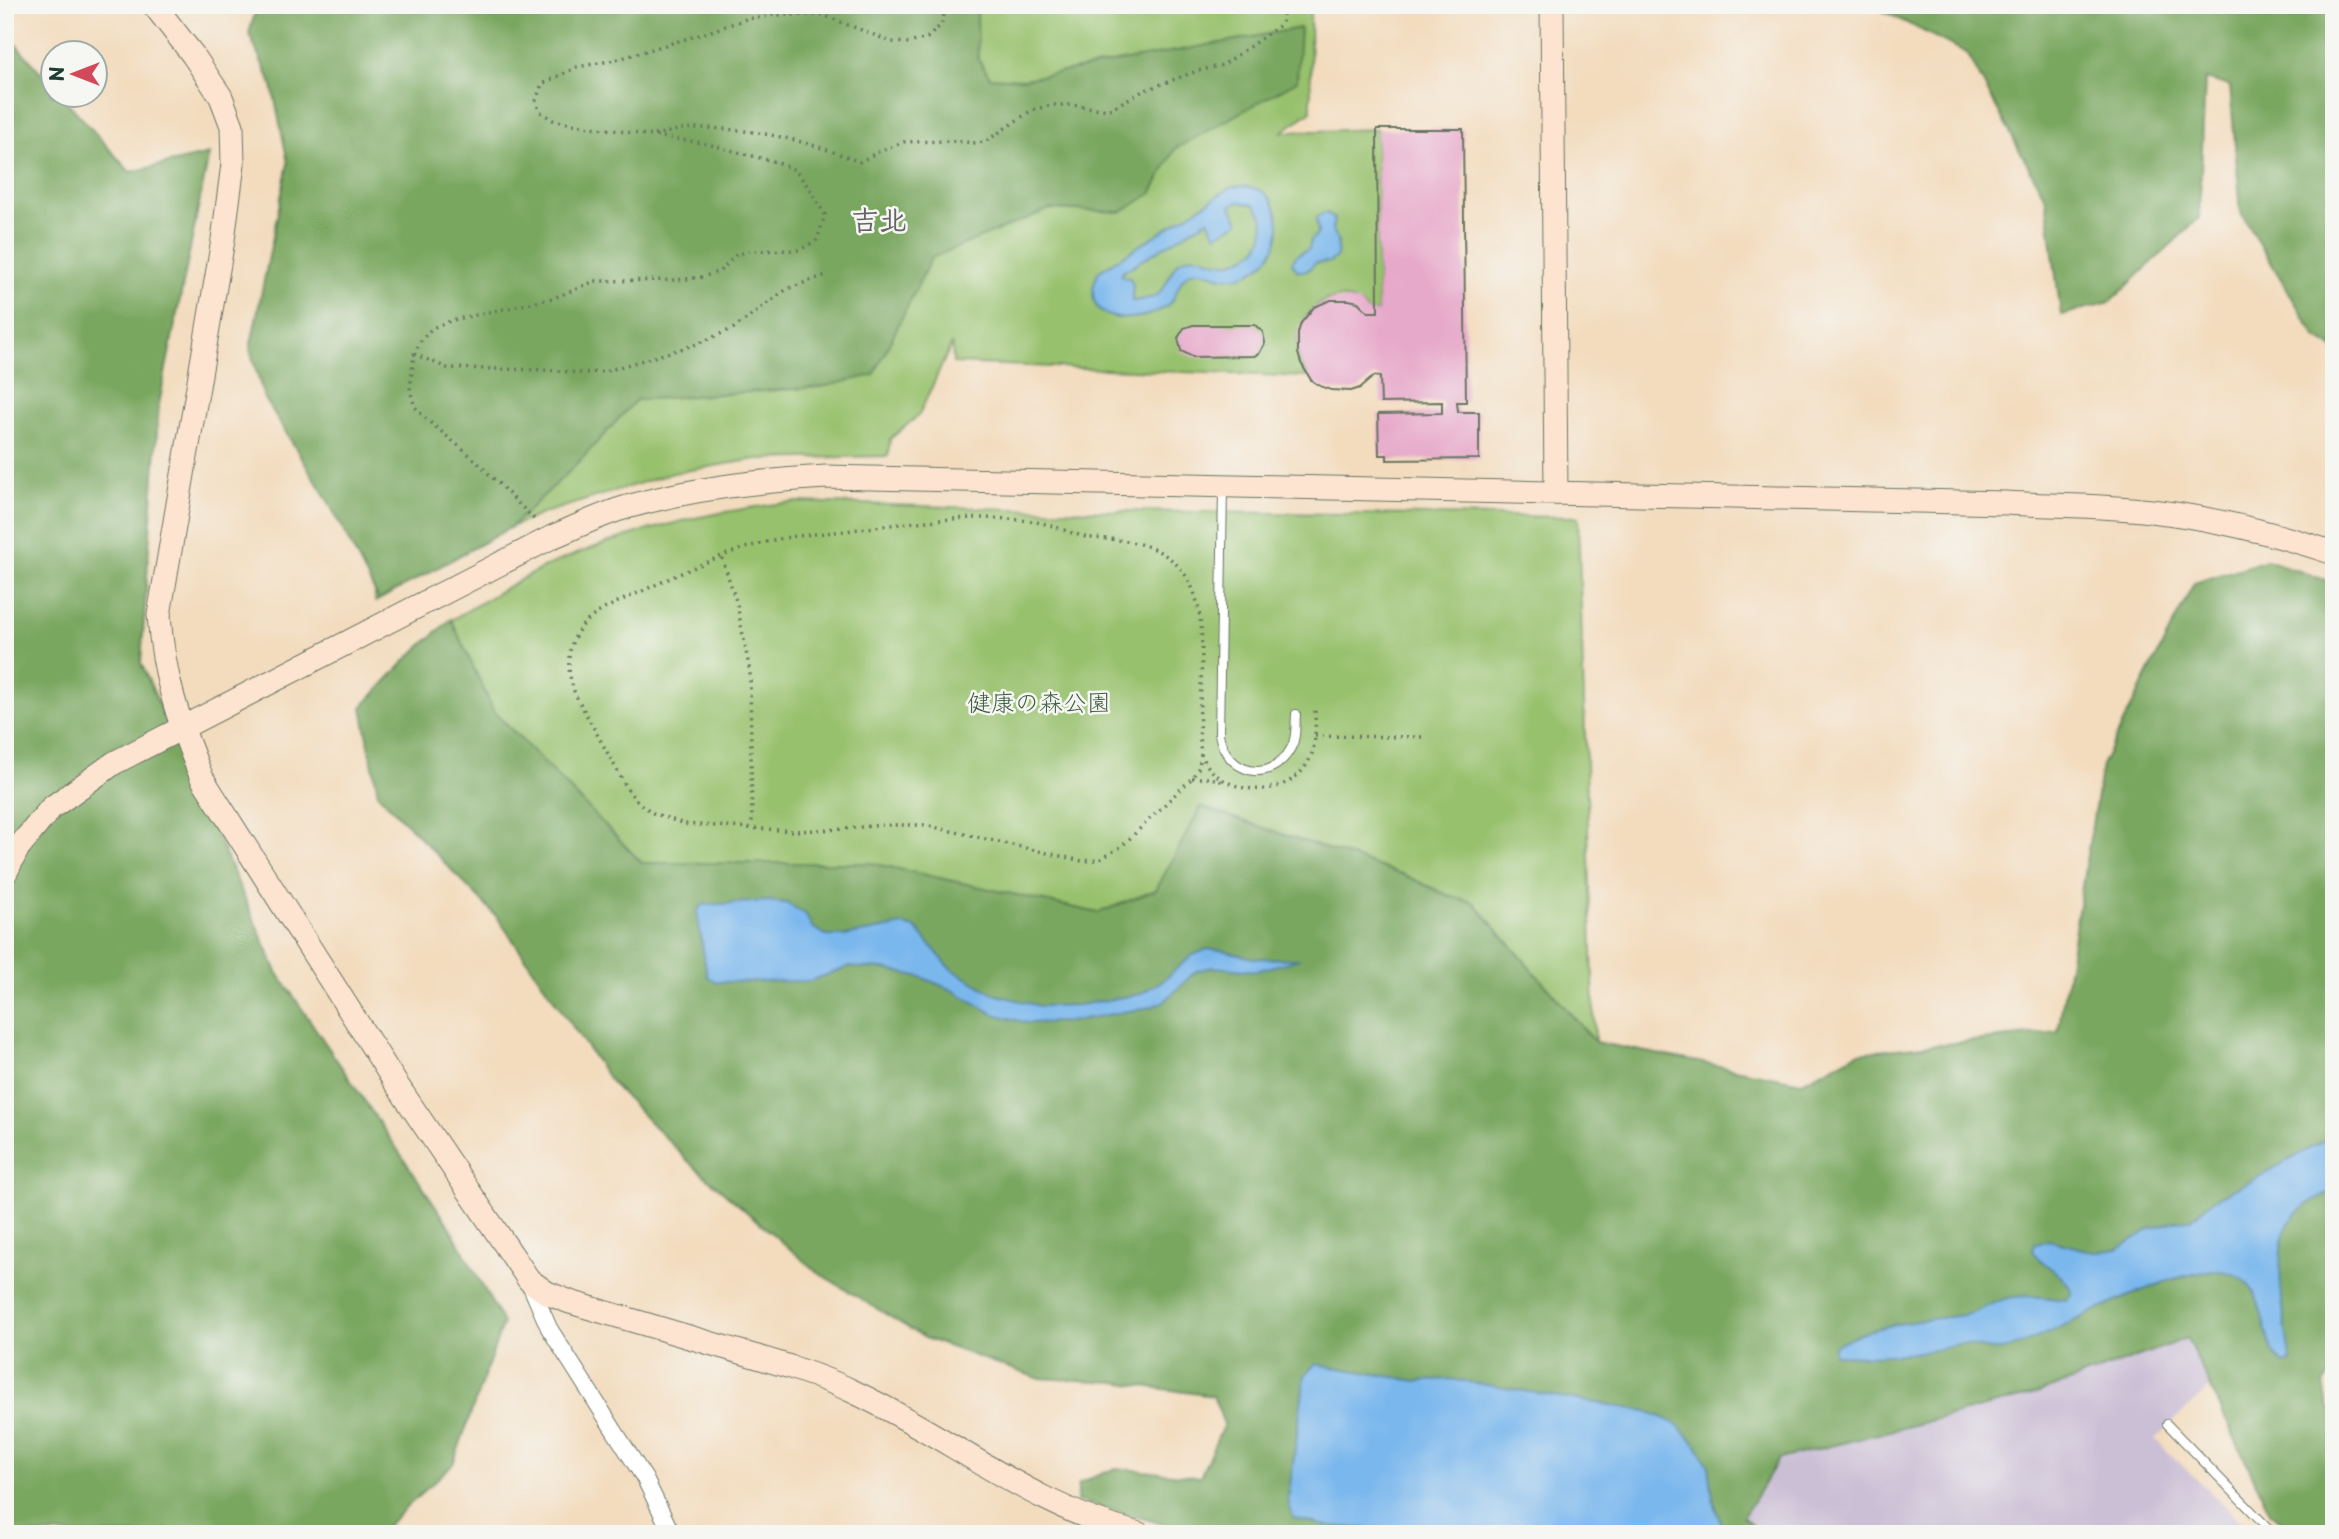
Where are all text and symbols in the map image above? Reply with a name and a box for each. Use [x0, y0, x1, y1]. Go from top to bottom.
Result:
north arrow [38, 38, 108, 108]
text: N [42, 66, 70, 82]
district label: 吉北 [851, 197, 907, 240]
park label: 健康の森公園 [967, 683, 1111, 719]

